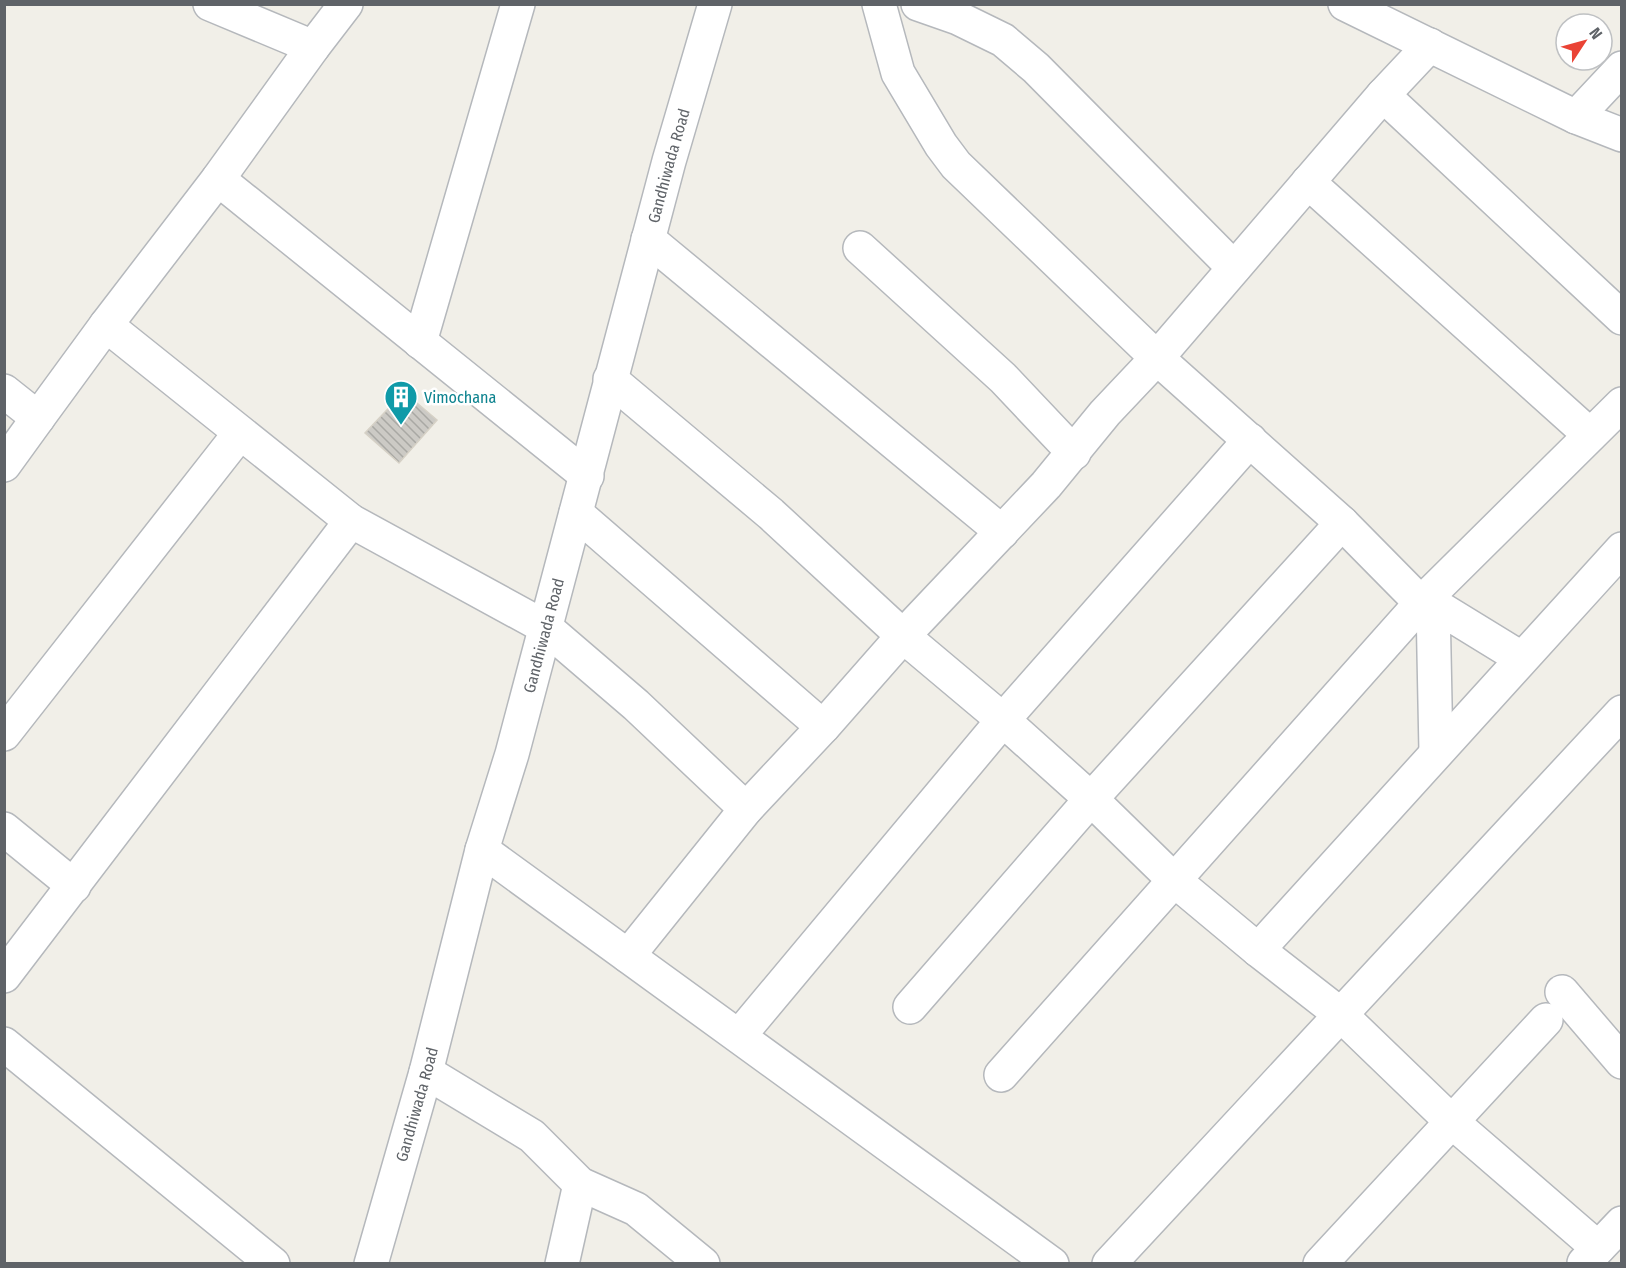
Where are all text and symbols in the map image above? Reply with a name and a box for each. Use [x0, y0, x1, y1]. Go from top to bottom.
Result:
north arrow [1554, 12, 1614, 72]
text: N [1585, 24, 1606, 43]
street label: Gandhiwada Road [644, 106, 693, 225]
building icon: Vimochana [383, 379, 419, 426]
place label: Vimochana [424, 388, 496, 407]
street label: Gandhiwada Road [519, 576, 568, 695]
street label: Gandhiwada Road [391, 1045, 441, 1164]

